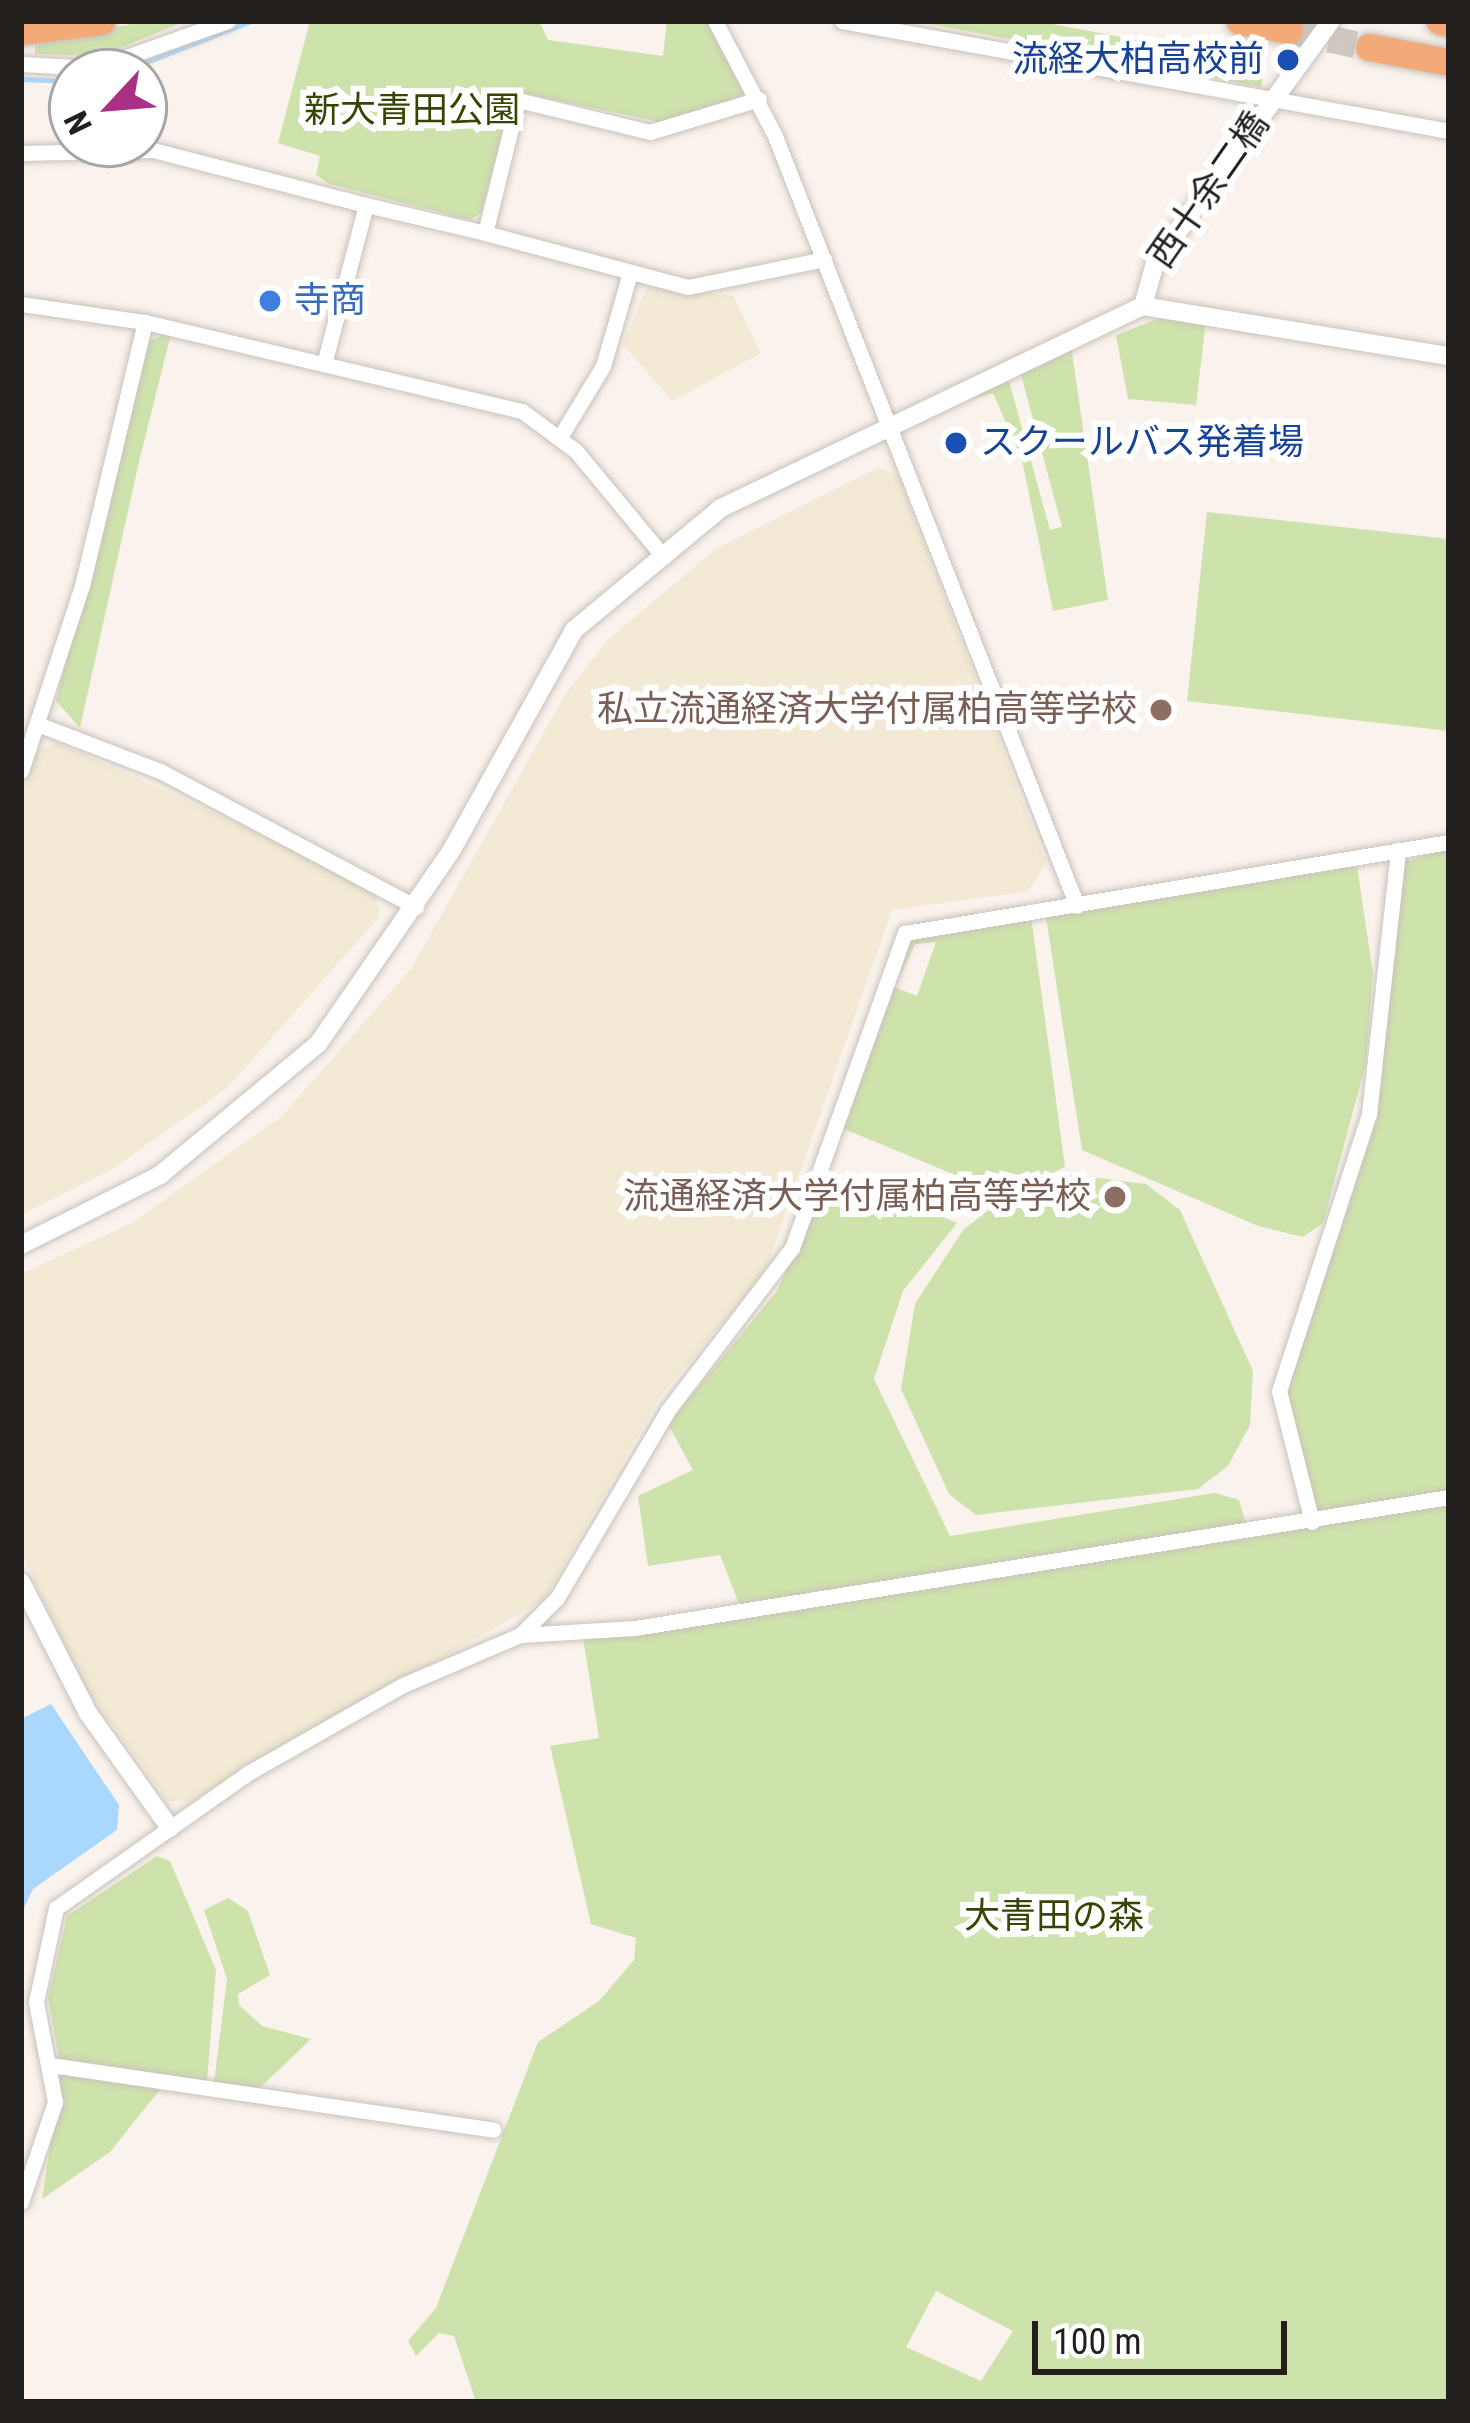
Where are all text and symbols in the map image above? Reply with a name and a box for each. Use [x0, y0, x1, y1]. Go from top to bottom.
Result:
place label: 流経大柏高校前 [1012, 38, 1264, 82]
marker: 流経大柏高校前 [1275, 47, 1301, 73]
north arrow [48, 48, 168, 168]
park label: 新大青田公園 [304, 89, 520, 133]
street label: 西十余二橋 [1140, 104, 1278, 276]
text: N [56, 105, 100, 140]
place label: 寺商 [294, 279, 366, 323]
marker: 寺商 [257, 288, 283, 314]
place label: スクールバス発着場 [980, 421, 1304, 465]
marker: スクールバス発着場 [943, 430, 969, 456]
place label: 私立流通経済大学付属柏高等学校 [597, 688, 1137, 732]
marker: 私立流通経済大学付属柏高等学校 [1148, 697, 1174, 723]
place label: 流通経済大学付属柏高等学校 [623, 1175, 1091, 1219]
marker: 流通経済大学付属柏高等学校 [1102, 1184, 1128, 1210]
park label: 大青田の森 [964, 1895, 1144, 1939]
scale bar [1038, 2297, 1293, 2371]
text: 100 m [1053, 2321, 1142, 2363]

